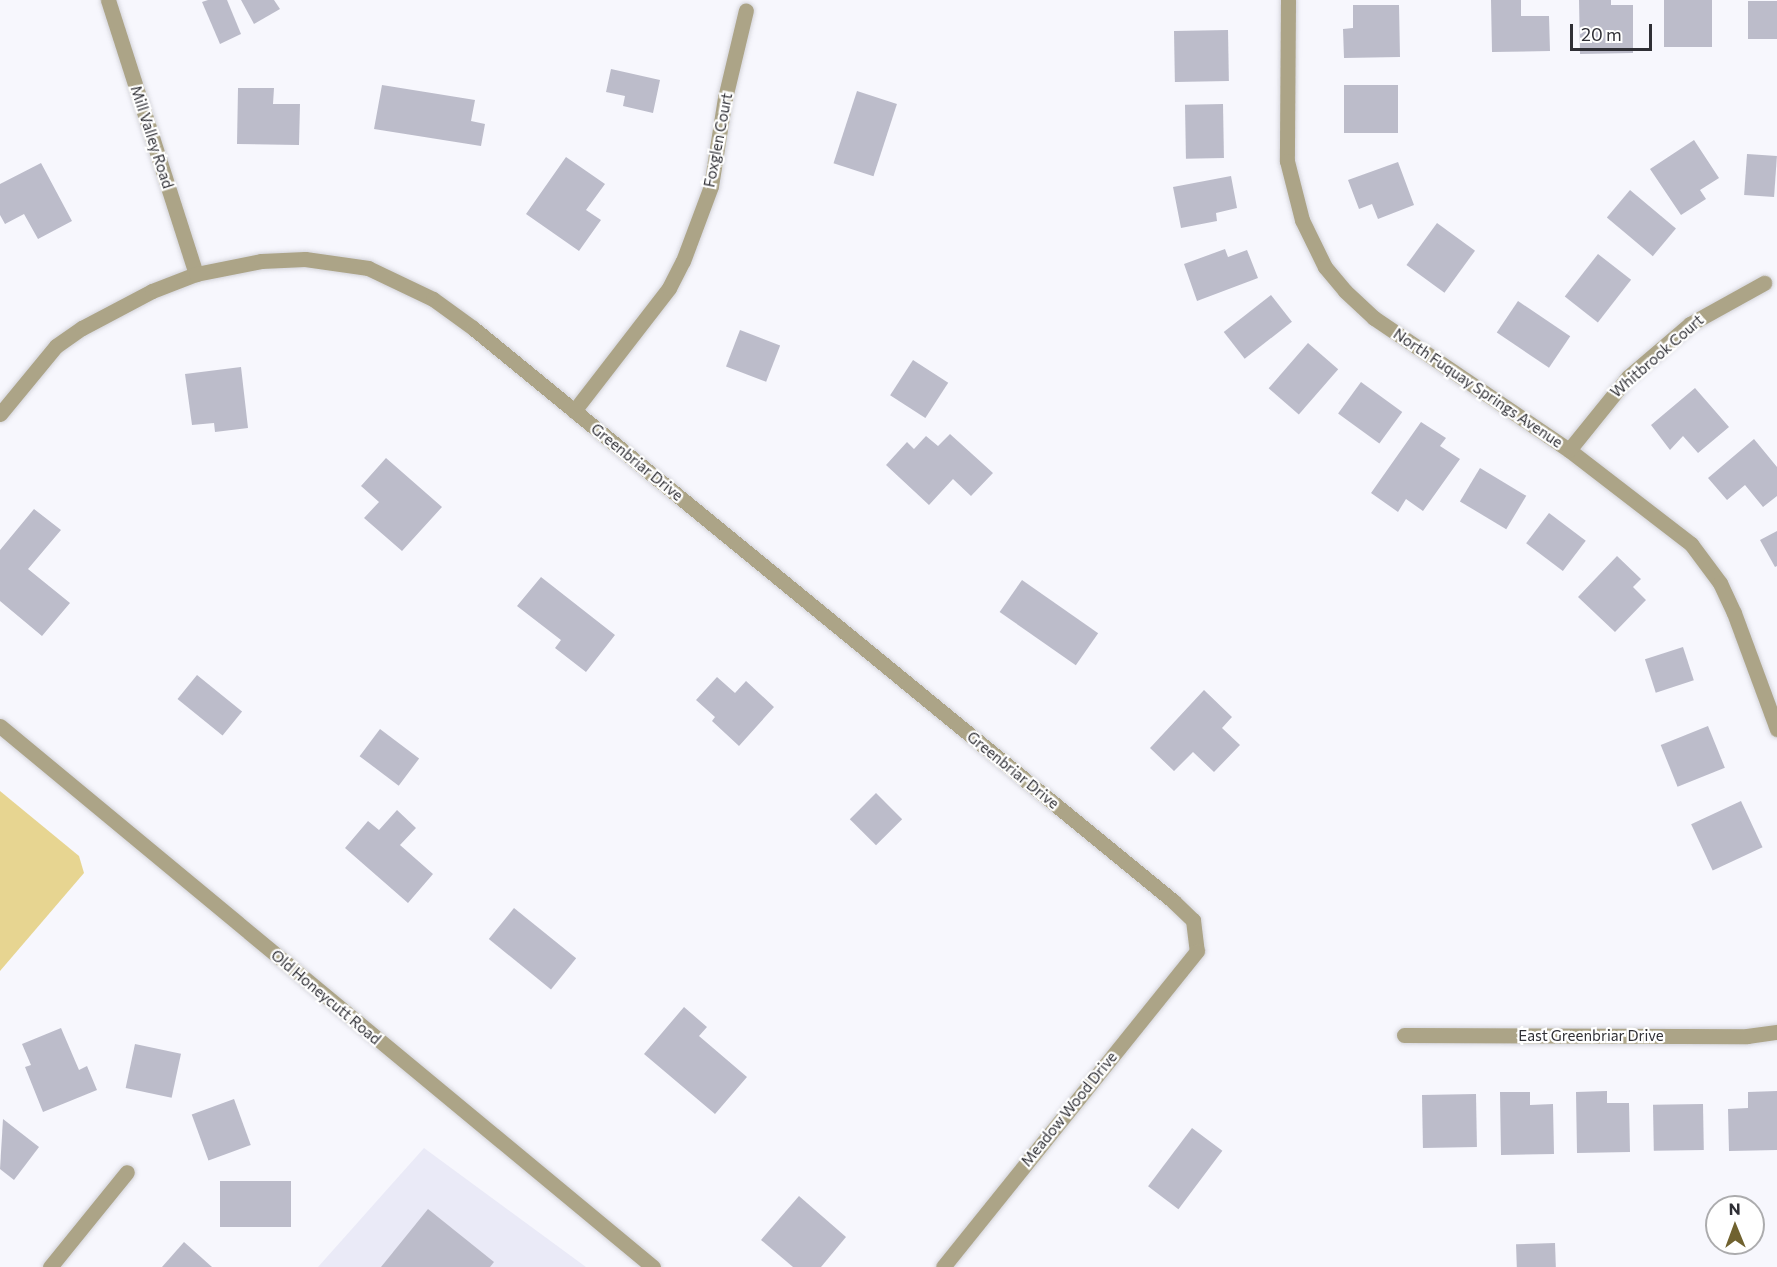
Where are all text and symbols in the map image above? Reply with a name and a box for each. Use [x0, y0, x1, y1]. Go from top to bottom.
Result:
scale bar [1573, 12, 1656, 50]
text: 20 m [1581, 23, 1622, 45]
street label: Mill Valley Road [127, 83, 177, 191]
street label: Foxglen Court [700, 91, 736, 189]
street label: Whitbrook Court [1607, 311, 1707, 401]
street label: North Fuquay Springs Avenue [1390, 325, 1566, 451]
street label: Greenbriar Drive [587, 420, 687, 504]
street label: Greenbriar Drive [963, 728, 1063, 812]
street label: Old Honeycutt Road [268, 946, 384, 1048]
street label: East Greenbriar Drive [1518, 1027, 1664, 1045]
street label: Meadow Wood Drive [1017, 1048, 1121, 1170]
north arrow [1705, 1195, 1765, 1255]
text: N [1729, 1199, 1741, 1218]

